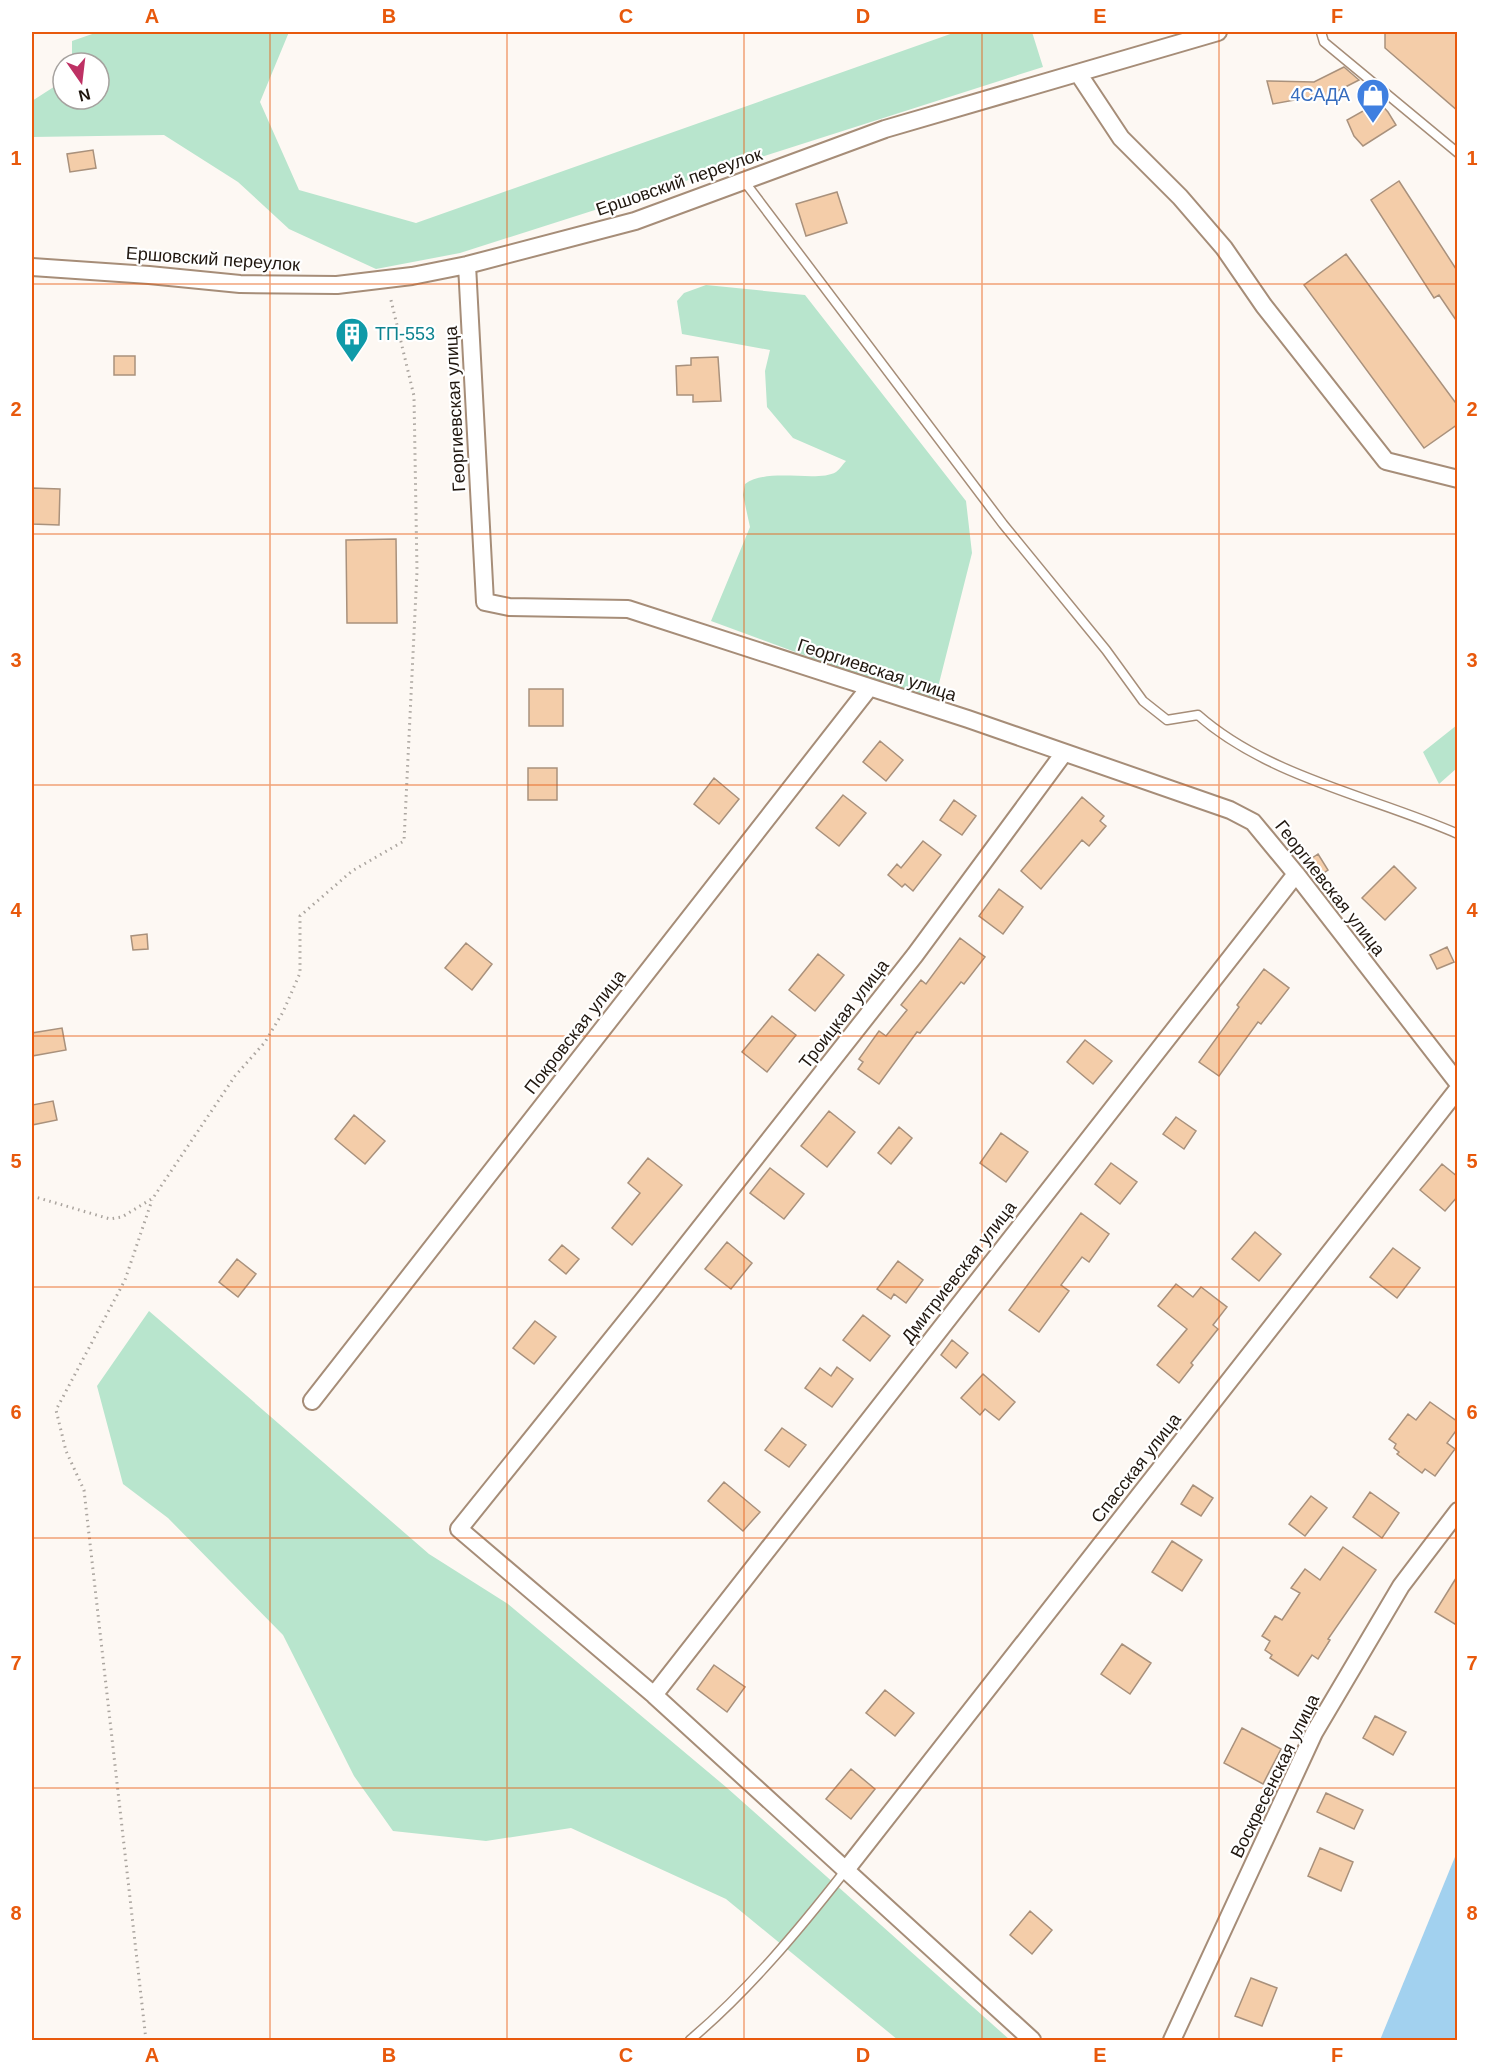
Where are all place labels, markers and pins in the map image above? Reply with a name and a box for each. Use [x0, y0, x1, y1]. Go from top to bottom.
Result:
shop icon: 4САДА [1355, 77, 1391, 124]
place label: 4САДА [1291, 85, 1350, 105]
building icon: ТП-553 [334, 316, 370, 363]
place label: ТП-553 [375, 324, 435, 344]

